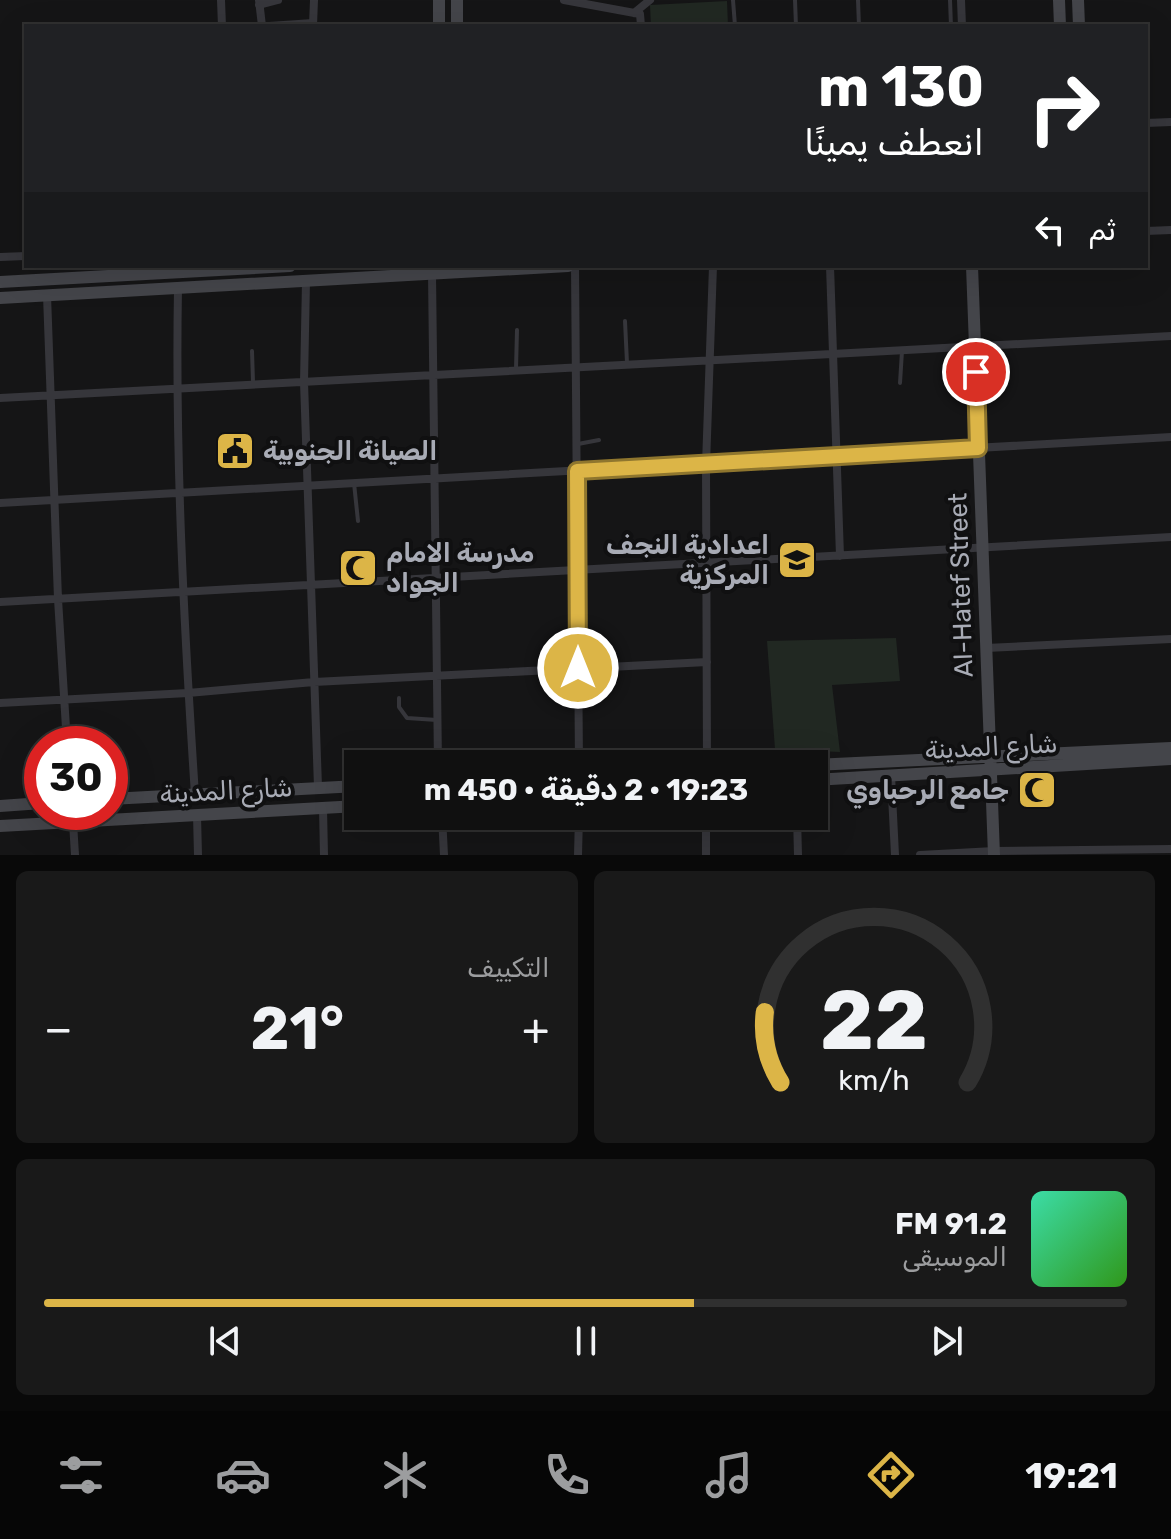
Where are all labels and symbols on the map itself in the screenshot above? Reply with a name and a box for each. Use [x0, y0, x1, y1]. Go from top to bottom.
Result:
pin [942, 338, 1010, 406]
public building icon: الصيانة الجنوبية [214, 430, 256, 472]
place label: الصيانة الجنوبية [263, 436, 437, 467]
street label: Al-Hatef Street [942, 492, 980, 678]
place label: اعدادية النجف المركزية [606, 530, 769, 591]
place label: مدرسة الامام الجواد [386, 538, 534, 599]
school or university icon: اعدادية النجف المركزية [776, 539, 818, 581]
mosque icon: مدرسة الامام الجواد [337, 547, 379, 589]
position arrow [536, 626, 620, 710]
speed limit sign: 30 [24, 726, 128, 830]
street label: شارع المدينة [924, 728, 1058, 768]
mosque icon: جامع الرحباوي [1016, 769, 1058, 811]
street label: شارع المدينة [159, 772, 293, 812]
place label: جامع الرحباوي [846, 775, 1009, 809]

